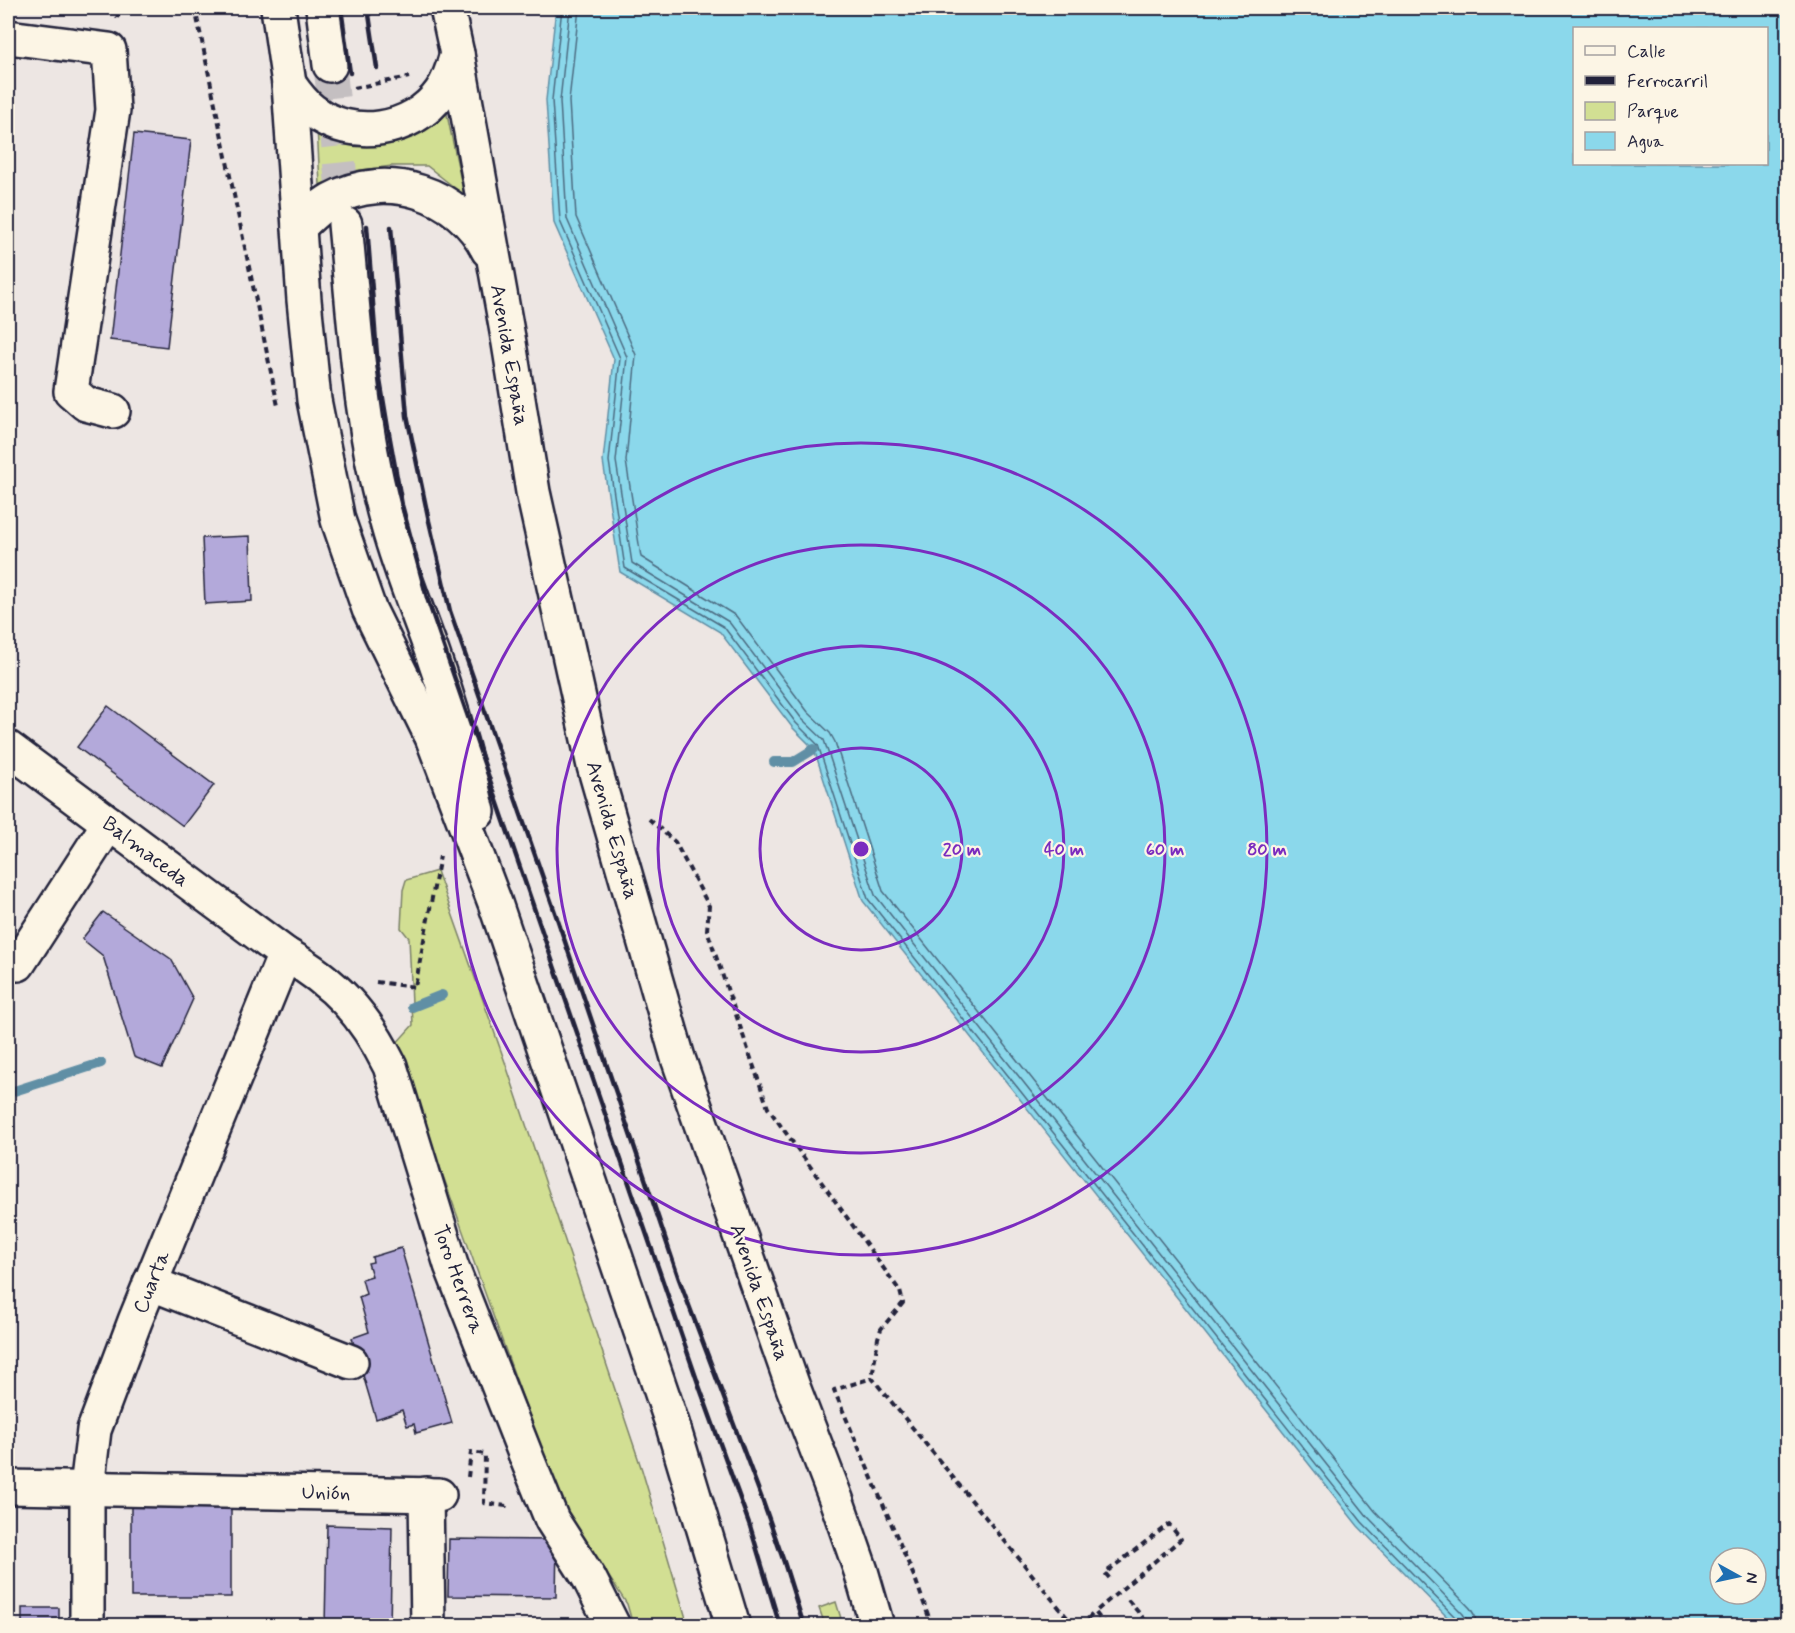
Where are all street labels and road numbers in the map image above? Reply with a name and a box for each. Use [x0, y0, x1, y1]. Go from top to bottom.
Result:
street label: Avenida España [483, 282, 535, 428]
street label: Avenida España [579, 758, 645, 903]
street label: Balmaceda [96, 810, 195, 894]
street label: Avenida España [723, 1220, 796, 1364]
street label: Toro Herrera [425, 1221, 491, 1338]
street label: Cuarta [127, 1246, 177, 1318]
street label: Unión [301, 1479, 351, 1507]

